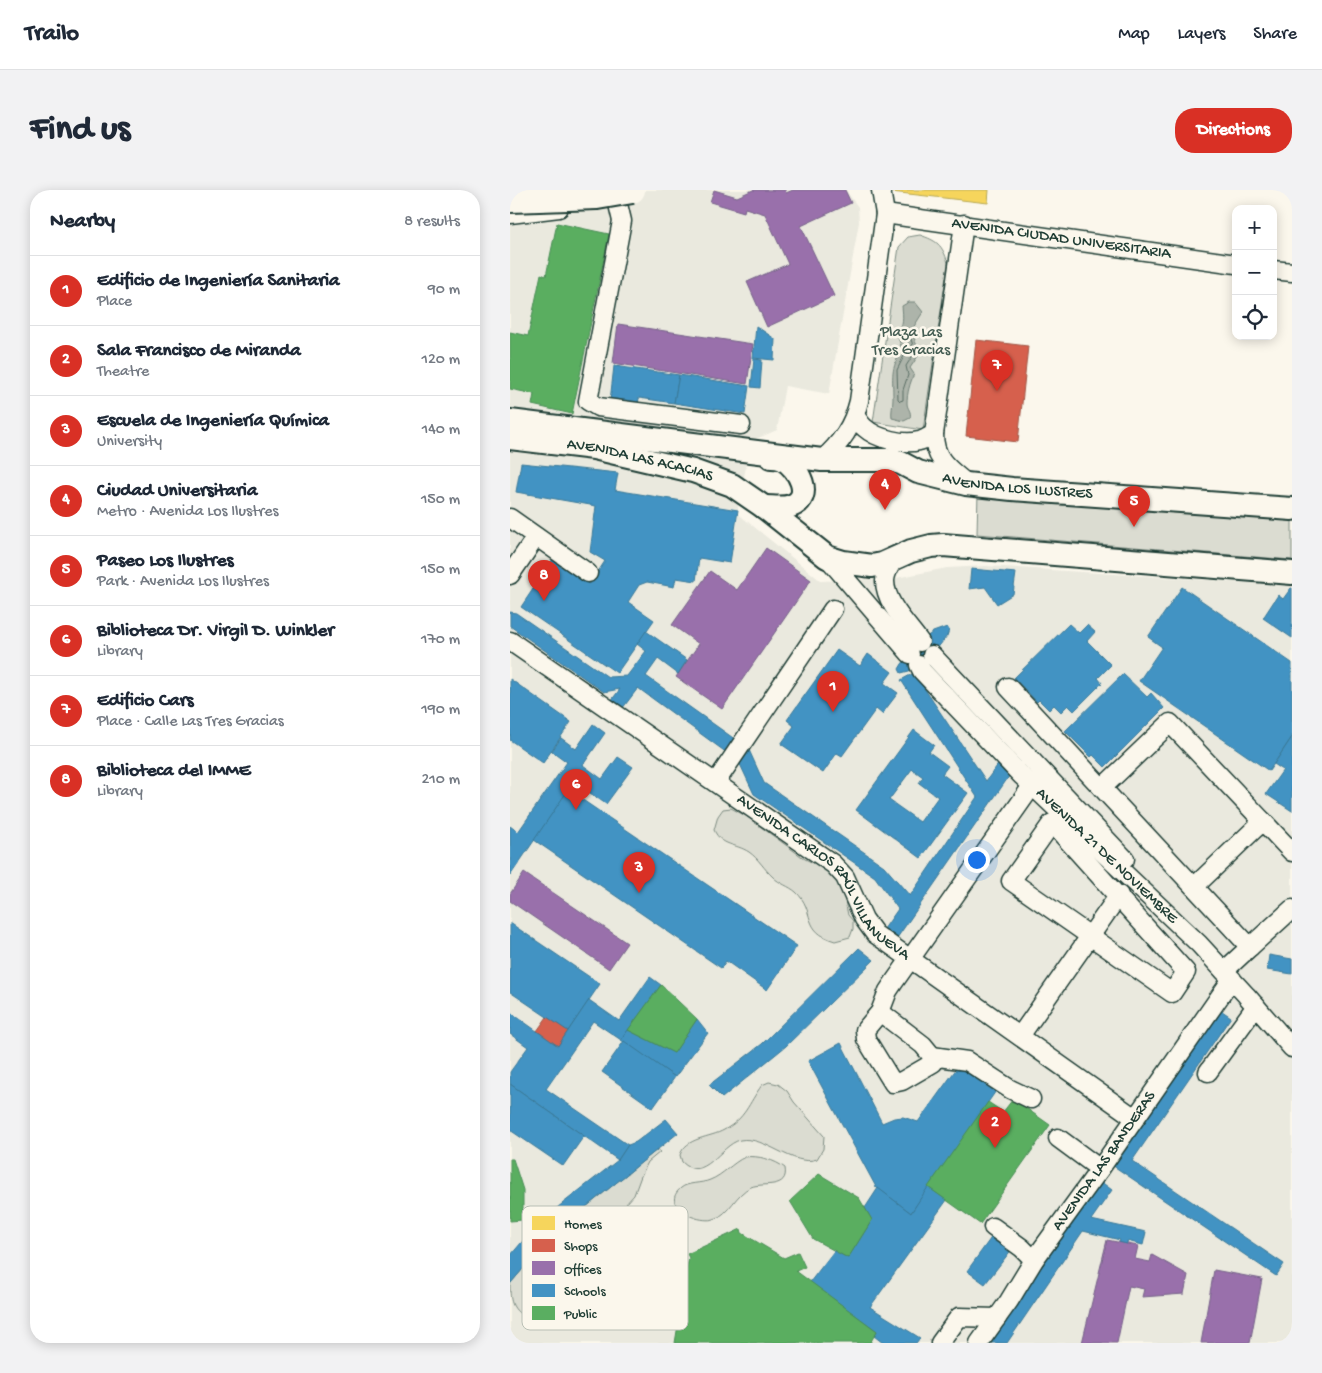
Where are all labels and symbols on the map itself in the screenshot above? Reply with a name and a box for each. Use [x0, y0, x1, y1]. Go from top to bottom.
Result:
street label: AVENIDA CIUDAD UNIVERSITARIA [950, 214, 1174, 264]
park label: Plaza Las Tres Gracias [871, 324, 951, 361]
pin: 7 [981, 350, 1013, 391]
street label: AVENIDA LAS ACACIAS [566, 435, 716, 487]
pin: 4 [869, 469, 901, 510]
street label: AVENIDA LOS ILUSTRES [940, 469, 1094, 504]
pin: 5 [1118, 486, 1150, 527]
pin: 8 [528, 560, 560, 601]
pin: 1 [817, 671, 849, 712]
pin: 6 [560, 769, 592, 810]
street label: AVENIDA 21 DE NOVIEMBRE [1031, 784, 1182, 929]
street label: AVENIDA CARLOS RAÚL VILLANUEVA [733, 791, 915, 966]
your location [964, 847, 990, 873]
pin: 3 [623, 852, 655, 893]
street label: AVENIDA LAS BANDERAS [1049, 1087, 1161, 1235]
pin: 2 [979, 1107, 1011, 1148]
legend [522, 1206, 688, 1330]
text: Homes [564, 1217, 602, 1234]
text: Shops [564, 1239, 598, 1256]
text: Offices [564, 1262, 602, 1279]
text: Schools [564, 1284, 606, 1301]
text: Public [563, 1307, 598, 1324]

